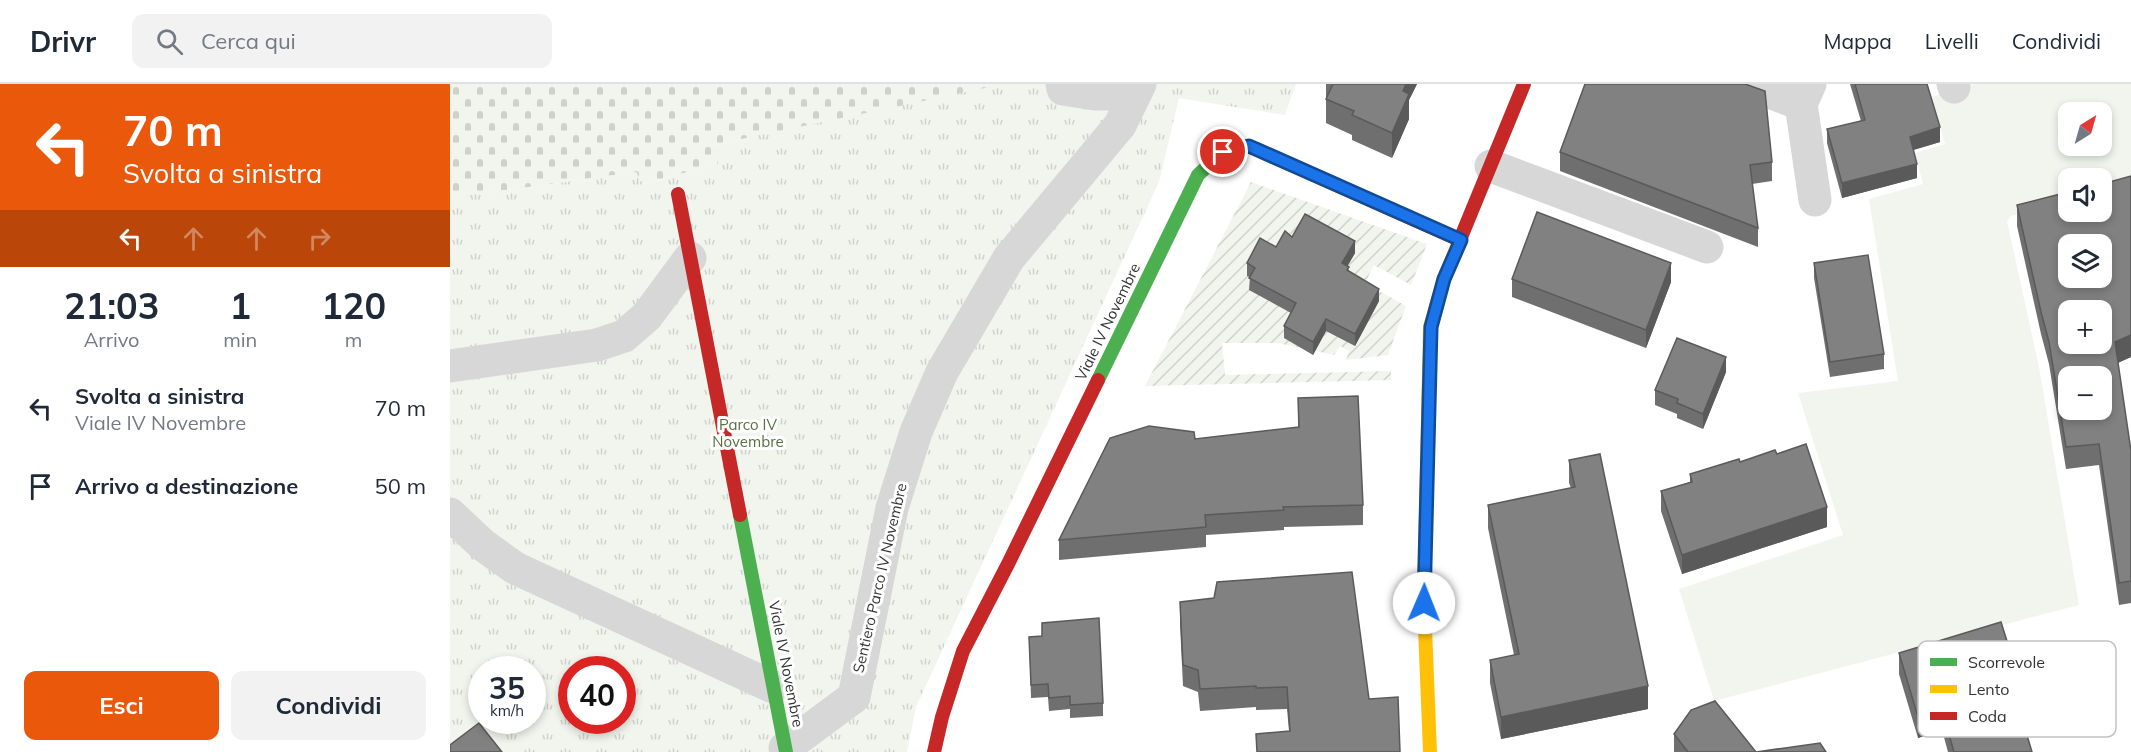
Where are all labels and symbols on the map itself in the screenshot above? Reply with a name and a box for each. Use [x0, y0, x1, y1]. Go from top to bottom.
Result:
north arrow [2058, 102, 2112, 156]
pin [1197, 126, 1248, 177]
street label: Viale IV Novembre [1071, 260, 1144, 384]
park label: Parco IV Novembre [712, 415, 784, 451]
street label: Sentiero Parco IV Novembre [848, 481, 911, 675]
position arrow [1392, 571, 1456, 635]
street label: Viale IV Novembre [765, 599, 808, 729]
legend [1918, 641, 2116, 737]
text: Scorrevole [1968, 652, 2045, 672]
speed limit sign: 40 [558, 656, 636, 734]
text: Lento [1968, 679, 2009, 699]
text: Coda [1968, 706, 2007, 726]

